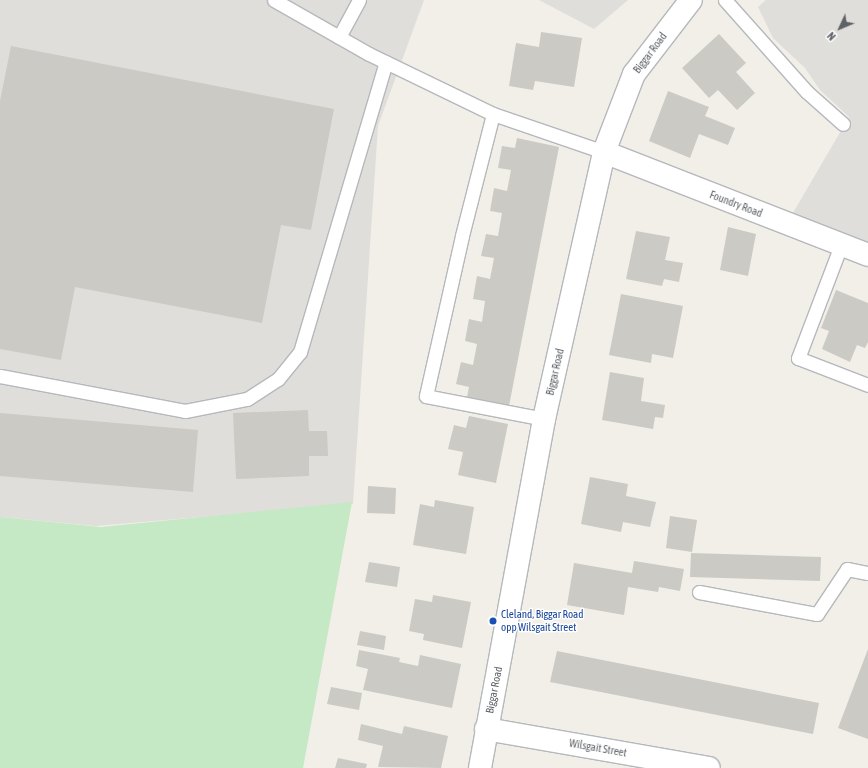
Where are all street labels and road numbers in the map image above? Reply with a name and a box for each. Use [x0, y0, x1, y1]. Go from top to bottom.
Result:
street label: Biggar Road [630, 30, 670, 76]
street label: Foundry Road [708, 188, 764, 220]
street label: Biggar Road [543, 347, 567, 397]
street label: Biggar Road [483, 665, 505, 715]
street label: Wilsgait Street [568, 736, 628, 760]

